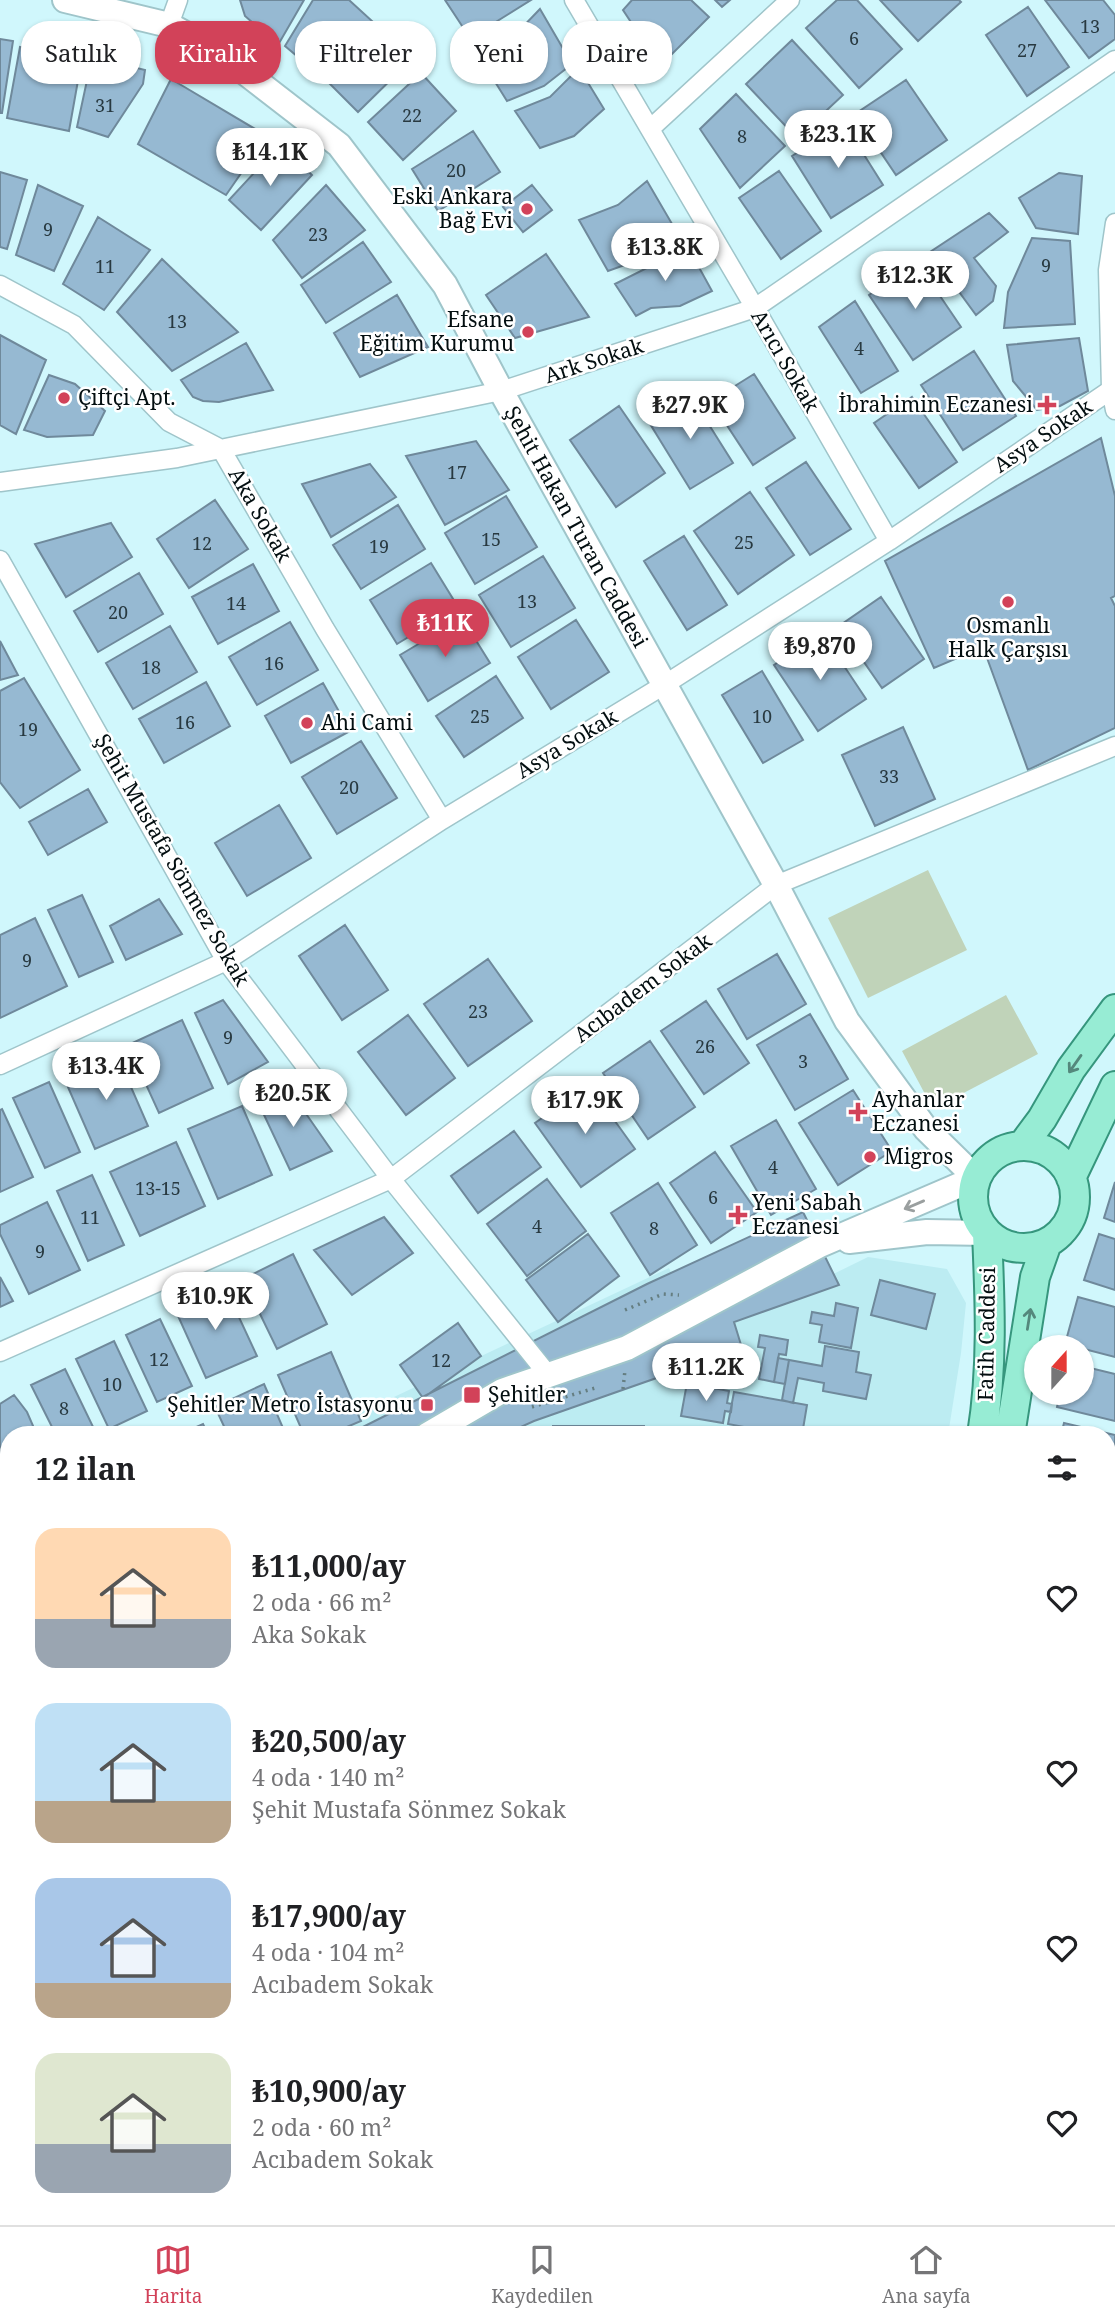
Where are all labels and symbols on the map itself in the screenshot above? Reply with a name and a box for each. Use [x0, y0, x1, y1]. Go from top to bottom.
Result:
house number: 13 [1080, 14, 1100, 38]
house number: 6 [849, 26, 859, 50]
house number: 27 [1017, 38, 1037, 62]
house number: 31 [95, 93, 115, 117]
house number: 22 [402, 103, 422, 127]
pin: ₺23.1K [781, 110, 895, 170]
house number: 8 [737, 124, 747, 148]
pin: ₺14.1K [213, 128, 327, 188]
house number: 20 [446, 158, 466, 182]
place label: Eski Ankara Bağ Evi [392, 182, 513, 234]
marker: Eski Ankara Bağ Evi [519, 201, 535, 217]
house number: 9 [43, 217, 53, 241]
house number: 23 [308, 222, 328, 246]
pin: ₺13.8K [608, 224, 722, 283]
pin: ₺12.3K [858, 252, 972, 311]
house number: 9 [1041, 253, 1051, 277]
house number: 11 [95, 254, 115, 278]
street label: Arıcı Sokak [745, 304, 827, 417]
place label: Efsane Eğitim Kurumu [359, 305, 514, 357]
house number: 13 [167, 309, 187, 333]
marker: Efsane Eğitim Kurumu [520, 324, 536, 340]
street label: Ark Sokak [541, 331, 647, 389]
house number: 4 [854, 336, 864, 360]
pin: ₺27.9K [633, 382, 747, 441]
place label: Çiftçi Apt. [78, 383, 176, 411]
marker: Çiftçi Apt. [56, 390, 72, 406]
place label: İbrahimin Eczanesi [839, 390, 1033, 418]
street label: Asya Sokak [988, 391, 1098, 478]
marker: İbrahimin Eczanesi [1039, 397, 1055, 413]
street label: Şehit Hakan Turan Caddesi [499, 401, 655, 652]
house number: 17 [447, 460, 467, 484]
street label: Aka Sokak [223, 462, 299, 567]
house number: 15 [481, 527, 501, 551]
house number: 25 [734, 530, 754, 554]
house number: 12 [192, 531, 212, 555]
house number: 19 [369, 534, 389, 558]
house number: 13 [517, 589, 537, 613]
house number: 14 [226, 591, 246, 615]
marker: Osmanlı Halk Çarşısı [1000, 594, 1016, 610]
house number: 20 [108, 600, 128, 624]
pin: ₺11K [404, 600, 486, 659]
place label: Osmanlı Halk Çarşısı [948, 611, 1068, 663]
pin: ₺9,870 [763, 622, 877, 682]
house number: 16 [264, 651, 284, 675]
house number: 18 [141, 655, 161, 679]
street label: Asya Sokak [511, 702, 623, 784]
house number: 25 [470, 704, 490, 728]
house number: 10 [752, 704, 772, 728]
place label: Ahi Cami [321, 708, 413, 736]
house number: 16 [175, 710, 195, 734]
marker: Ahi Cami [299, 715, 315, 731]
house number: 19 [18, 717, 38, 741]
street label: Şehit Mustafa Sönmez Sokak [89, 728, 257, 991]
house number: 33 [879, 764, 899, 788]
house number: 20 [339, 775, 359, 799]
street label: Acıbadem Sokak [568, 926, 717, 1048]
house number: 9 [22, 948, 32, 972]
house number: 23 [468, 999, 488, 1023]
house number: 9 [223, 1025, 233, 1049]
house number: 26 [695, 1034, 715, 1058]
pin: ₺13.4K [49, 1042, 163, 1102]
house number: 3 [798, 1049, 808, 1073]
one-way arrow [1068, 1054, 1082, 1073]
pin: ₺20.5K [236, 1070, 350, 1129]
pin: ₺17.9K [528, 1076, 642, 1136]
place label: Ayhanlar Eczanesi [872, 1085, 965, 1137]
marker: Ayhanlar Eczanesi [850, 1104, 866, 1120]
place label: Migros [884, 1142, 953, 1170]
marker: Migros [862, 1149, 878, 1165]
house number: 4 [768, 1155, 778, 1179]
house number: 13-15 [135, 1176, 181, 1200]
house number: 6 [708, 1185, 718, 1209]
place label: Yeni Sabah Eczanesi [751, 1188, 862, 1240]
one-way arrow [903, 1199, 925, 1212]
house number: 11 [80, 1205, 100, 1229]
marker: Yeni Sabah Eczanesi [730, 1207, 746, 1223]
house number: 4 [532, 1214, 542, 1238]
house number: 8 [649, 1216, 659, 1240]
house number: 9 [35, 1239, 45, 1263]
street label: Fatih Caddesi [971, 1266, 1001, 1401]
pin: ₺10.9K [158, 1272, 272, 1332]
one-way arrow [1023, 1308, 1036, 1331]
north arrow [1024, 1335, 1094, 1405]
pin: ₺11.2K [649, 1344, 763, 1403]
house number: 12 [149, 1347, 169, 1371]
house number: 12 [431, 1348, 451, 1372]
house number: 10 [102, 1372, 122, 1396]
place label: Şehitler [488, 1380, 566, 1408]
marker: Şehitler [462, 1385, 482, 1405]
place label: Şehitler Metro İstasyonu [167, 1390, 413, 1418]
house number: 8 [59, 1396, 69, 1420]
marker: Şehitler Metro İstasyonu [419, 1397, 435, 1413]

